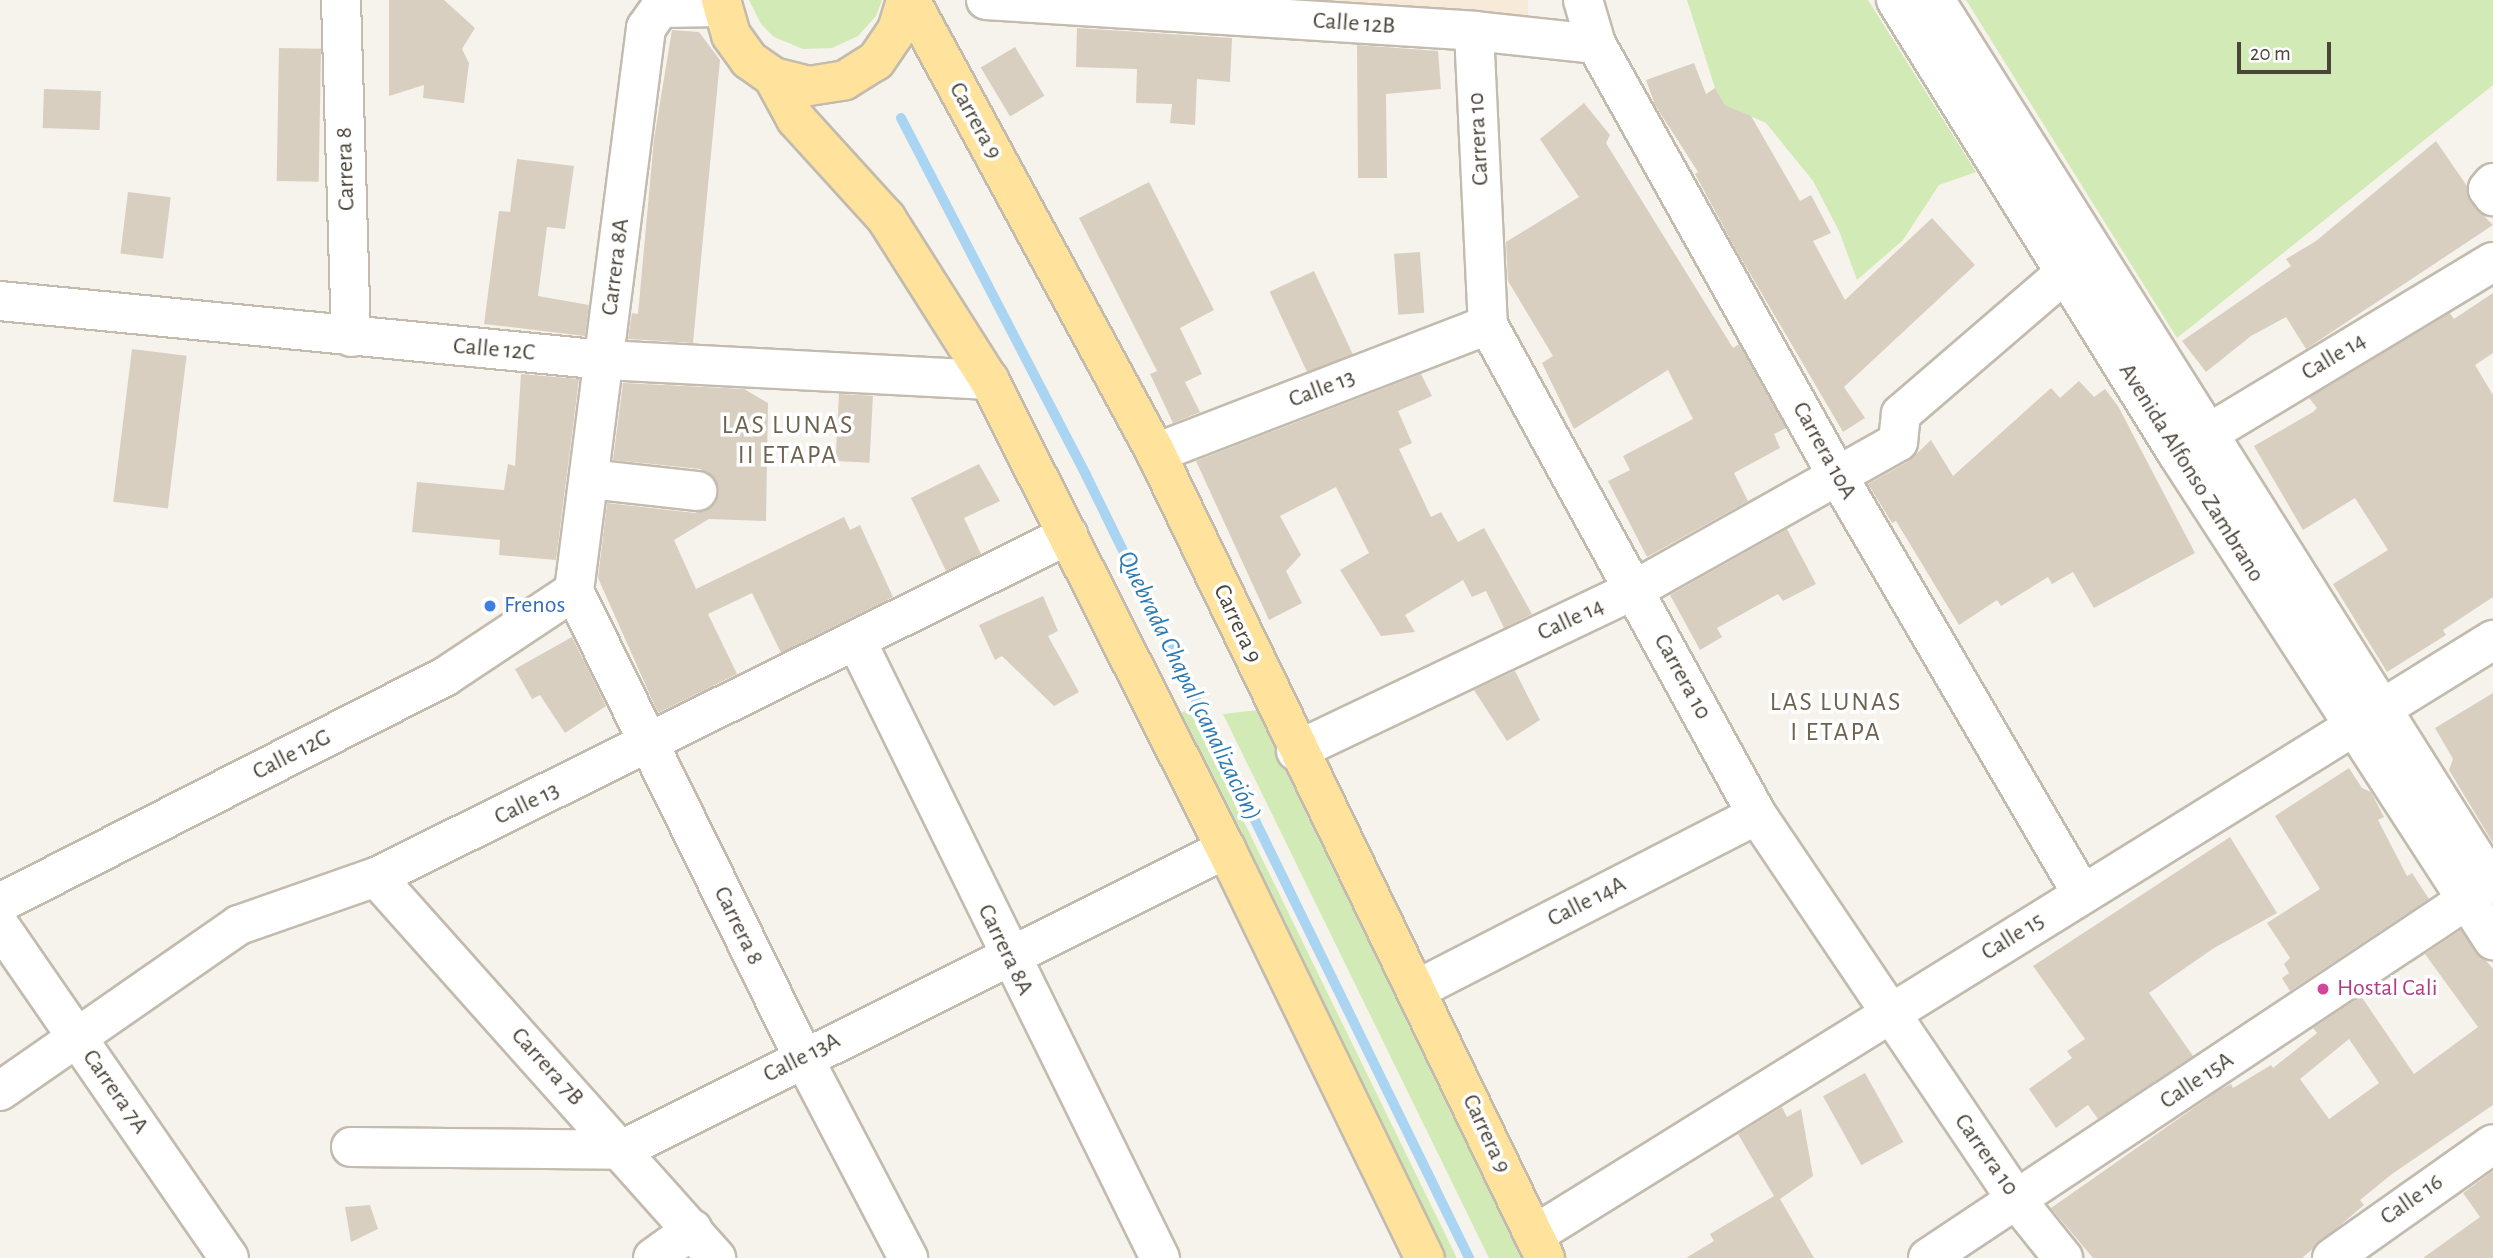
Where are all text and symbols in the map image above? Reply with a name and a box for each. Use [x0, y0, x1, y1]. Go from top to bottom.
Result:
street label: Calle 12B [1312, 7, 1396, 41]
scale bar [2241, 28, 2336, 72]
text: 20 m [2250, 43, 2291, 64]
street label: Carrera 9 [942, 77, 1008, 165]
street label: Carrera 10 [1462, 92, 1496, 186]
street label: Carrera 8 [330, 127, 362, 211]
street label: Carrera 8A [596, 217, 636, 317]
street label: Calle 14 [2296, 327, 2372, 387]
street label: Calle 12C [452, 332, 536, 368]
street label: Avenida Alfonso Zambrano [2112, 358, 2270, 588]
street label: Calle 13 [1285, 363, 1359, 415]
street label: Carrera 10A [1785, 397, 1863, 505]
district label: LAS LUNAS II ETAPA [723, 410, 853, 472]
water label: Quebrada Chapal (canalización) [1110, 546, 1268, 826]
street label: Carrera 9 [1206, 580, 1268, 668]
place label: Frenos [504, 592, 565, 620]
street label: Calle 14 [1533, 592, 1609, 648]
marker: Frenos [482, 598, 498, 614]
street label: Carrera 10 [1647, 629, 1717, 725]
district label: LAS LUNAS I ETAPA [1771, 687, 1901, 748]
street label: Calle 12G [248, 723, 336, 787]
street label: Calle 13 [490, 776, 564, 832]
street label: Calle 14A [1543, 870, 1631, 934]
street label: Carrera 8 [707, 882, 769, 970]
street label: Carrera 8A [971, 900, 1039, 1000]
street label: Calle 15 [1976, 907, 2050, 967]
place label: Hostal Cali [2337, 975, 2438, 1003]
marker: Hostal Cali [2315, 981, 2331, 997]
street label: Carrera 7B [504, 1022, 590, 1112]
street label: Calle 13A [759, 1026, 845, 1090]
street label: Carrera 7A [76, 1044, 154, 1140]
street label: Calle 15A [2155, 1046, 2239, 1116]
street label: Carrera 9 [1455, 1090, 1517, 1178]
street label: Carrera 10 [1947, 1109, 2025, 1201]
street label: Calle 16 [2375, 1168, 2449, 1232]

